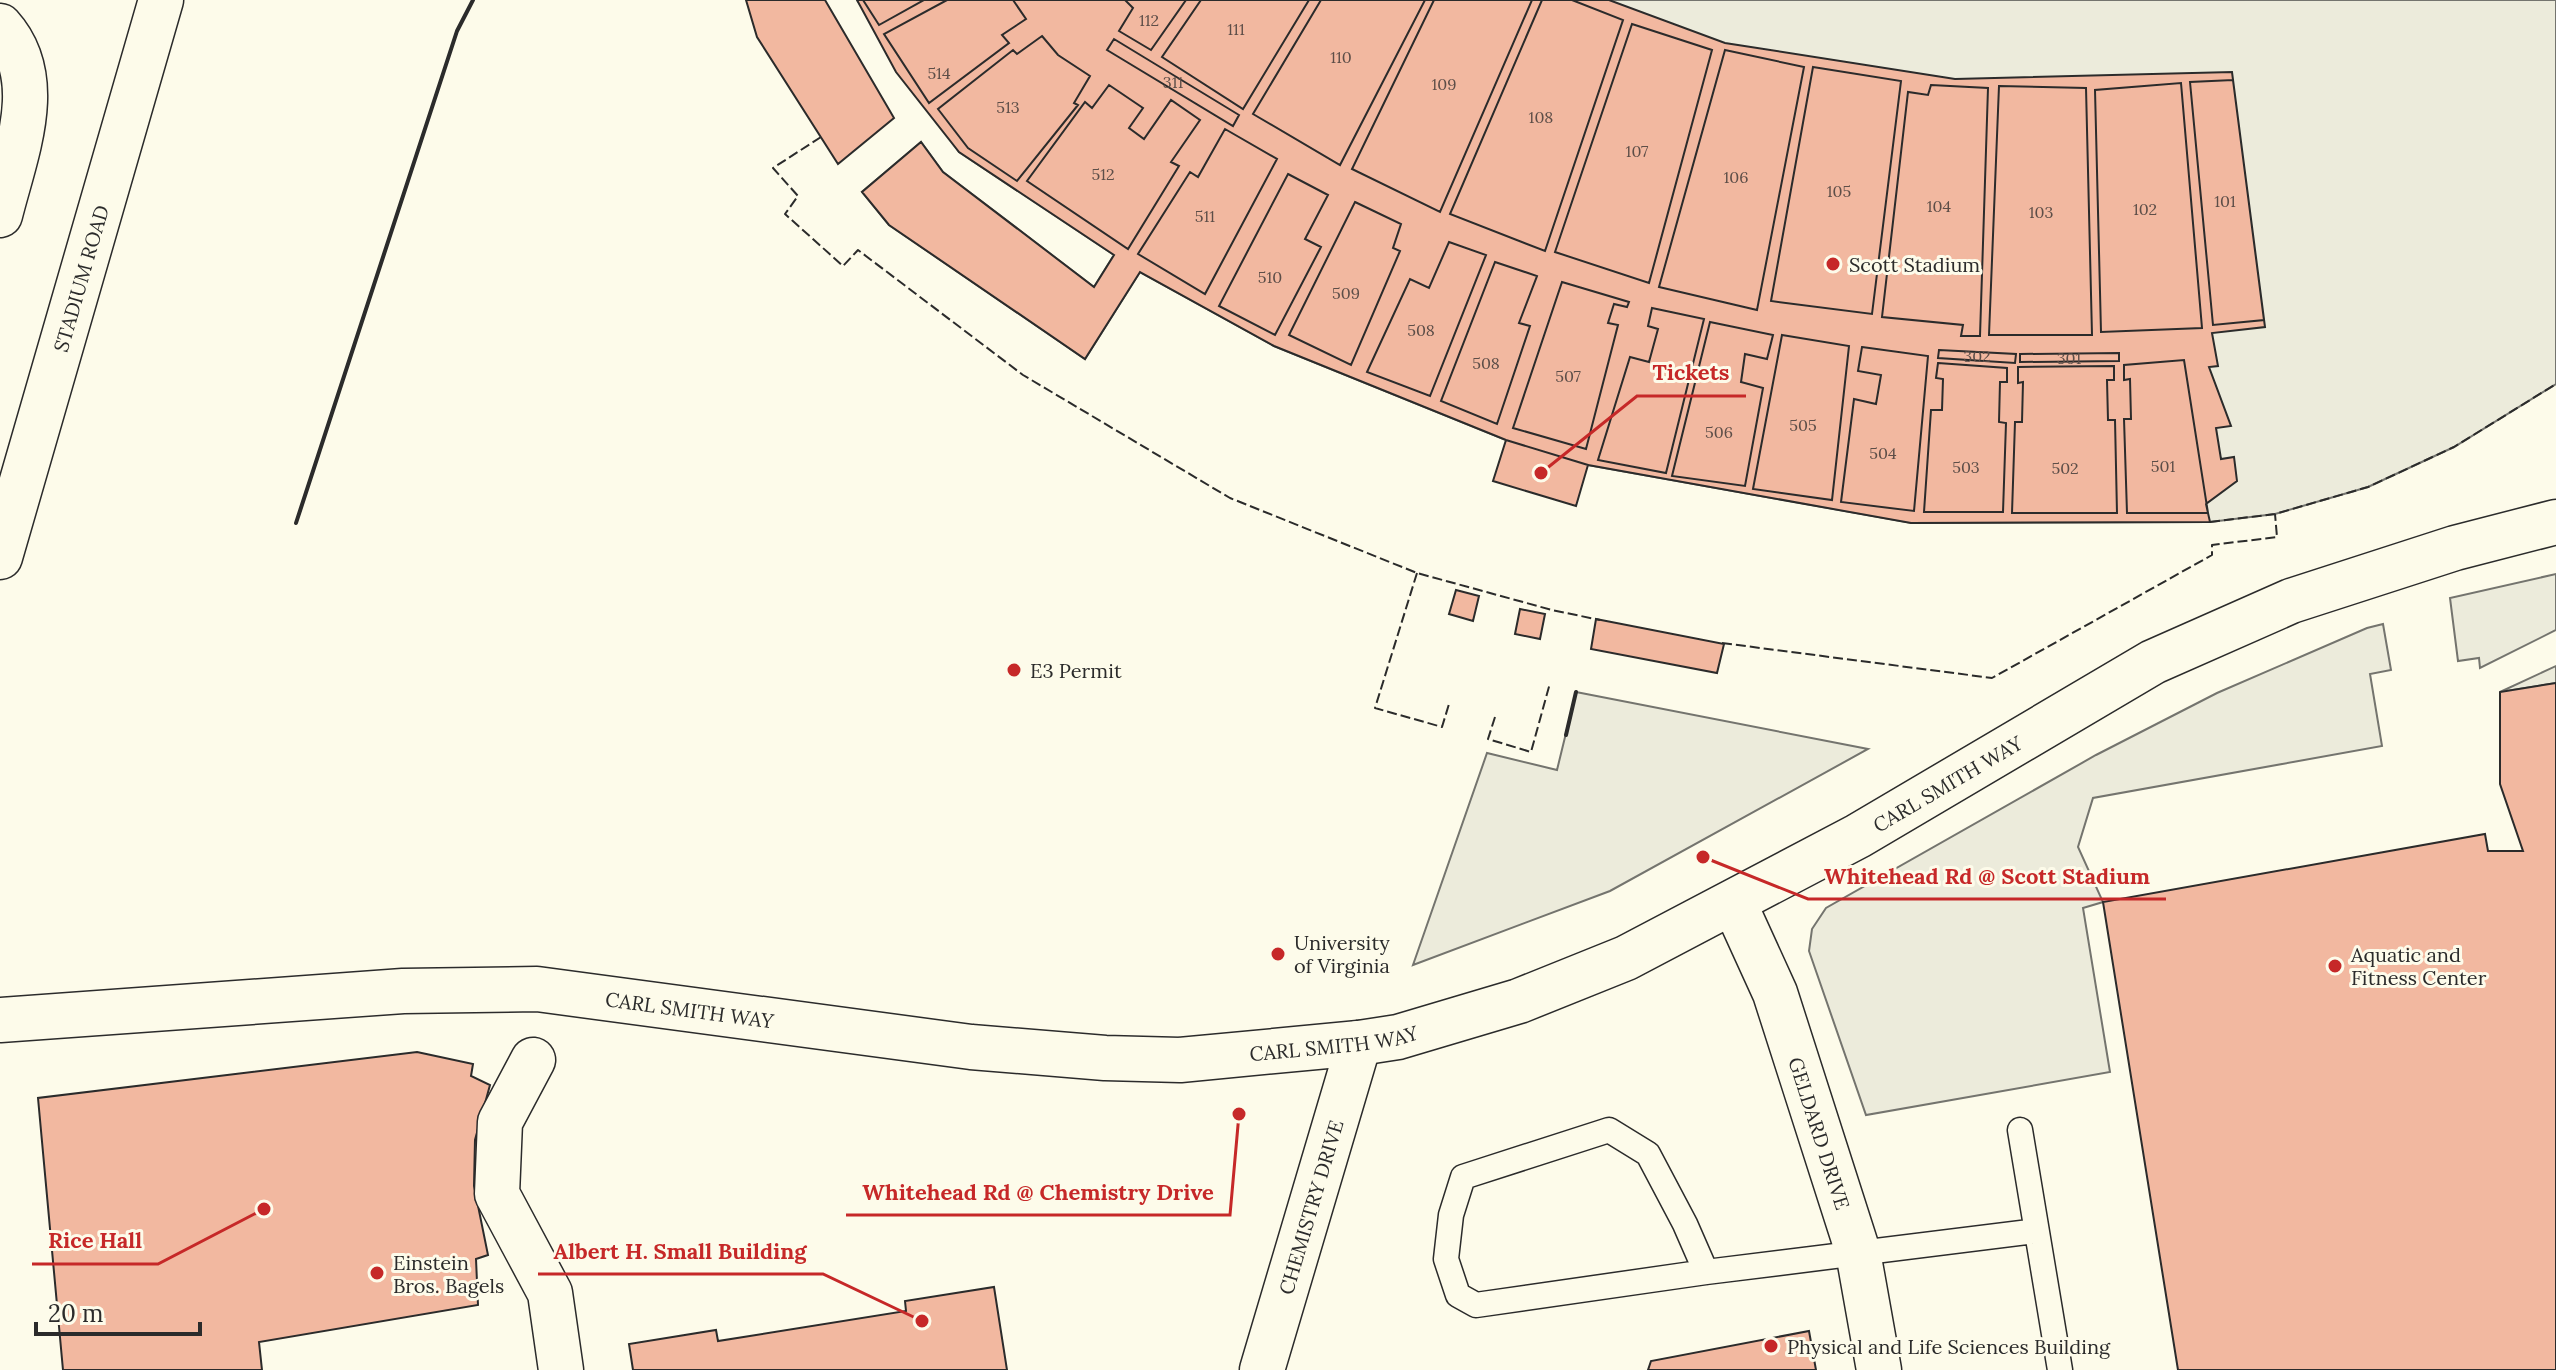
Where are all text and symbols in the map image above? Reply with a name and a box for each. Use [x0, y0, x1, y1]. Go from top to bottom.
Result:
house number: 112 [1139, 10, 1159, 30]
house number: 111 [1227, 19, 1245, 39]
house number: 110 [1330, 47, 1352, 67]
house number: 514 [927, 63, 951, 83]
house number: 311 [1163, 72, 1183, 92]
house number: 109 [1431, 74, 1457, 94]
house number: 513 [996, 97, 1020, 117]
house number: 108 [1529, 107, 1553, 127]
house number: 107 [1626, 141, 1649, 161]
house number: 512 [1091, 164, 1115, 184]
house number: 106 [1723, 167, 1749, 187]
house number: 105 [1827, 181, 1851, 201]
house number: 101 [2214, 191, 2236, 211]
house number: 104 [1927, 196, 1952, 216]
house number: 102 [2133, 199, 2157, 219]
street label: STADIUM ROAD [47, 202, 114, 355]
house number: 103 [2029, 202, 2053, 222]
house number: 511 [1195, 206, 1215, 226]
place label: Scott Stadium [1849, 252, 1980, 277]
marker: Scott Stadium [1824, 255, 1842, 273]
house number: 510 [1258, 267, 1282, 287]
house number: 509 [1332, 283, 1360, 303]
house number: 508 [1407, 320, 1435, 340]
house number: 302 [1963, 346, 1991, 366]
house number: 301 [2057, 348, 2082, 368]
callout: Tickets [1637, 350, 1746, 396]
house number: 508 [1472, 353, 1500, 373]
text: Tickets [1653, 358, 1729, 386]
house number: 507 [1555, 366, 1581, 386]
house number: 505 [1789, 415, 1817, 435]
house number: 506 [1705, 422, 1733, 442]
house number: 504 [1869, 443, 1897, 463]
house number: 501 [2151, 456, 2175, 476]
house number: 503 [1952, 457, 1980, 477]
house number: 502 [2051, 458, 2079, 478]
place label: E3 Permit [1030, 658, 1122, 683]
marker: E3 Permit [1005, 661, 1023, 679]
street label: CARL SMITH WAY [1868, 729, 2027, 837]
callout: Whitehead Rd @ Scott Stadium [1808, 853, 2166, 899]
text: Whitehead Rd @ Scott Stadium [1824, 862, 2150, 890]
place label: University of Virginia [1294, 930, 1390, 978]
place label: Aquatic and Fitness Center [2350, 942, 2487, 990]
marker: University of Virginia [1269, 945, 1287, 963]
marker: Aquatic and Fitness Center [2326, 957, 2344, 975]
street label: CARL SMITH WAY [604, 986, 775, 1033]
street label: CARL SMITH WAY [1248, 1019, 1421, 1066]
street label: GELDARD DRIVE [1784, 1054, 1856, 1212]
street label: CHEMISTRY DRIVE [1273, 1117, 1348, 1297]
callout: Whitehead Rd @ Chemistry Drive [846, 1169, 1230, 1215]
text: Whitehead Rd @ Chemistry Drive [862, 1178, 1214, 1206]
callout: Rice Hall [32, 1218, 158, 1264]
text: Rice Hall [48, 1226, 142, 1254]
callout: Albert H. Small Building [538, 1228, 823, 1274]
text: Albert H. Small Building [554, 1237, 807, 1265]
place label: Einstein Bros. Bagels [393, 1250, 504, 1298]
marker: Einstein Bros. Bagels [368, 1264, 386, 1282]
scale bar [36, 1286, 200, 1336]
text: 20 m [48, 1298, 104, 1329]
place label: Physical and Life Sciences Building [1787, 1334, 2111, 1359]
marker: Physical and Life Sciences Building [1762, 1337, 1780, 1355]

